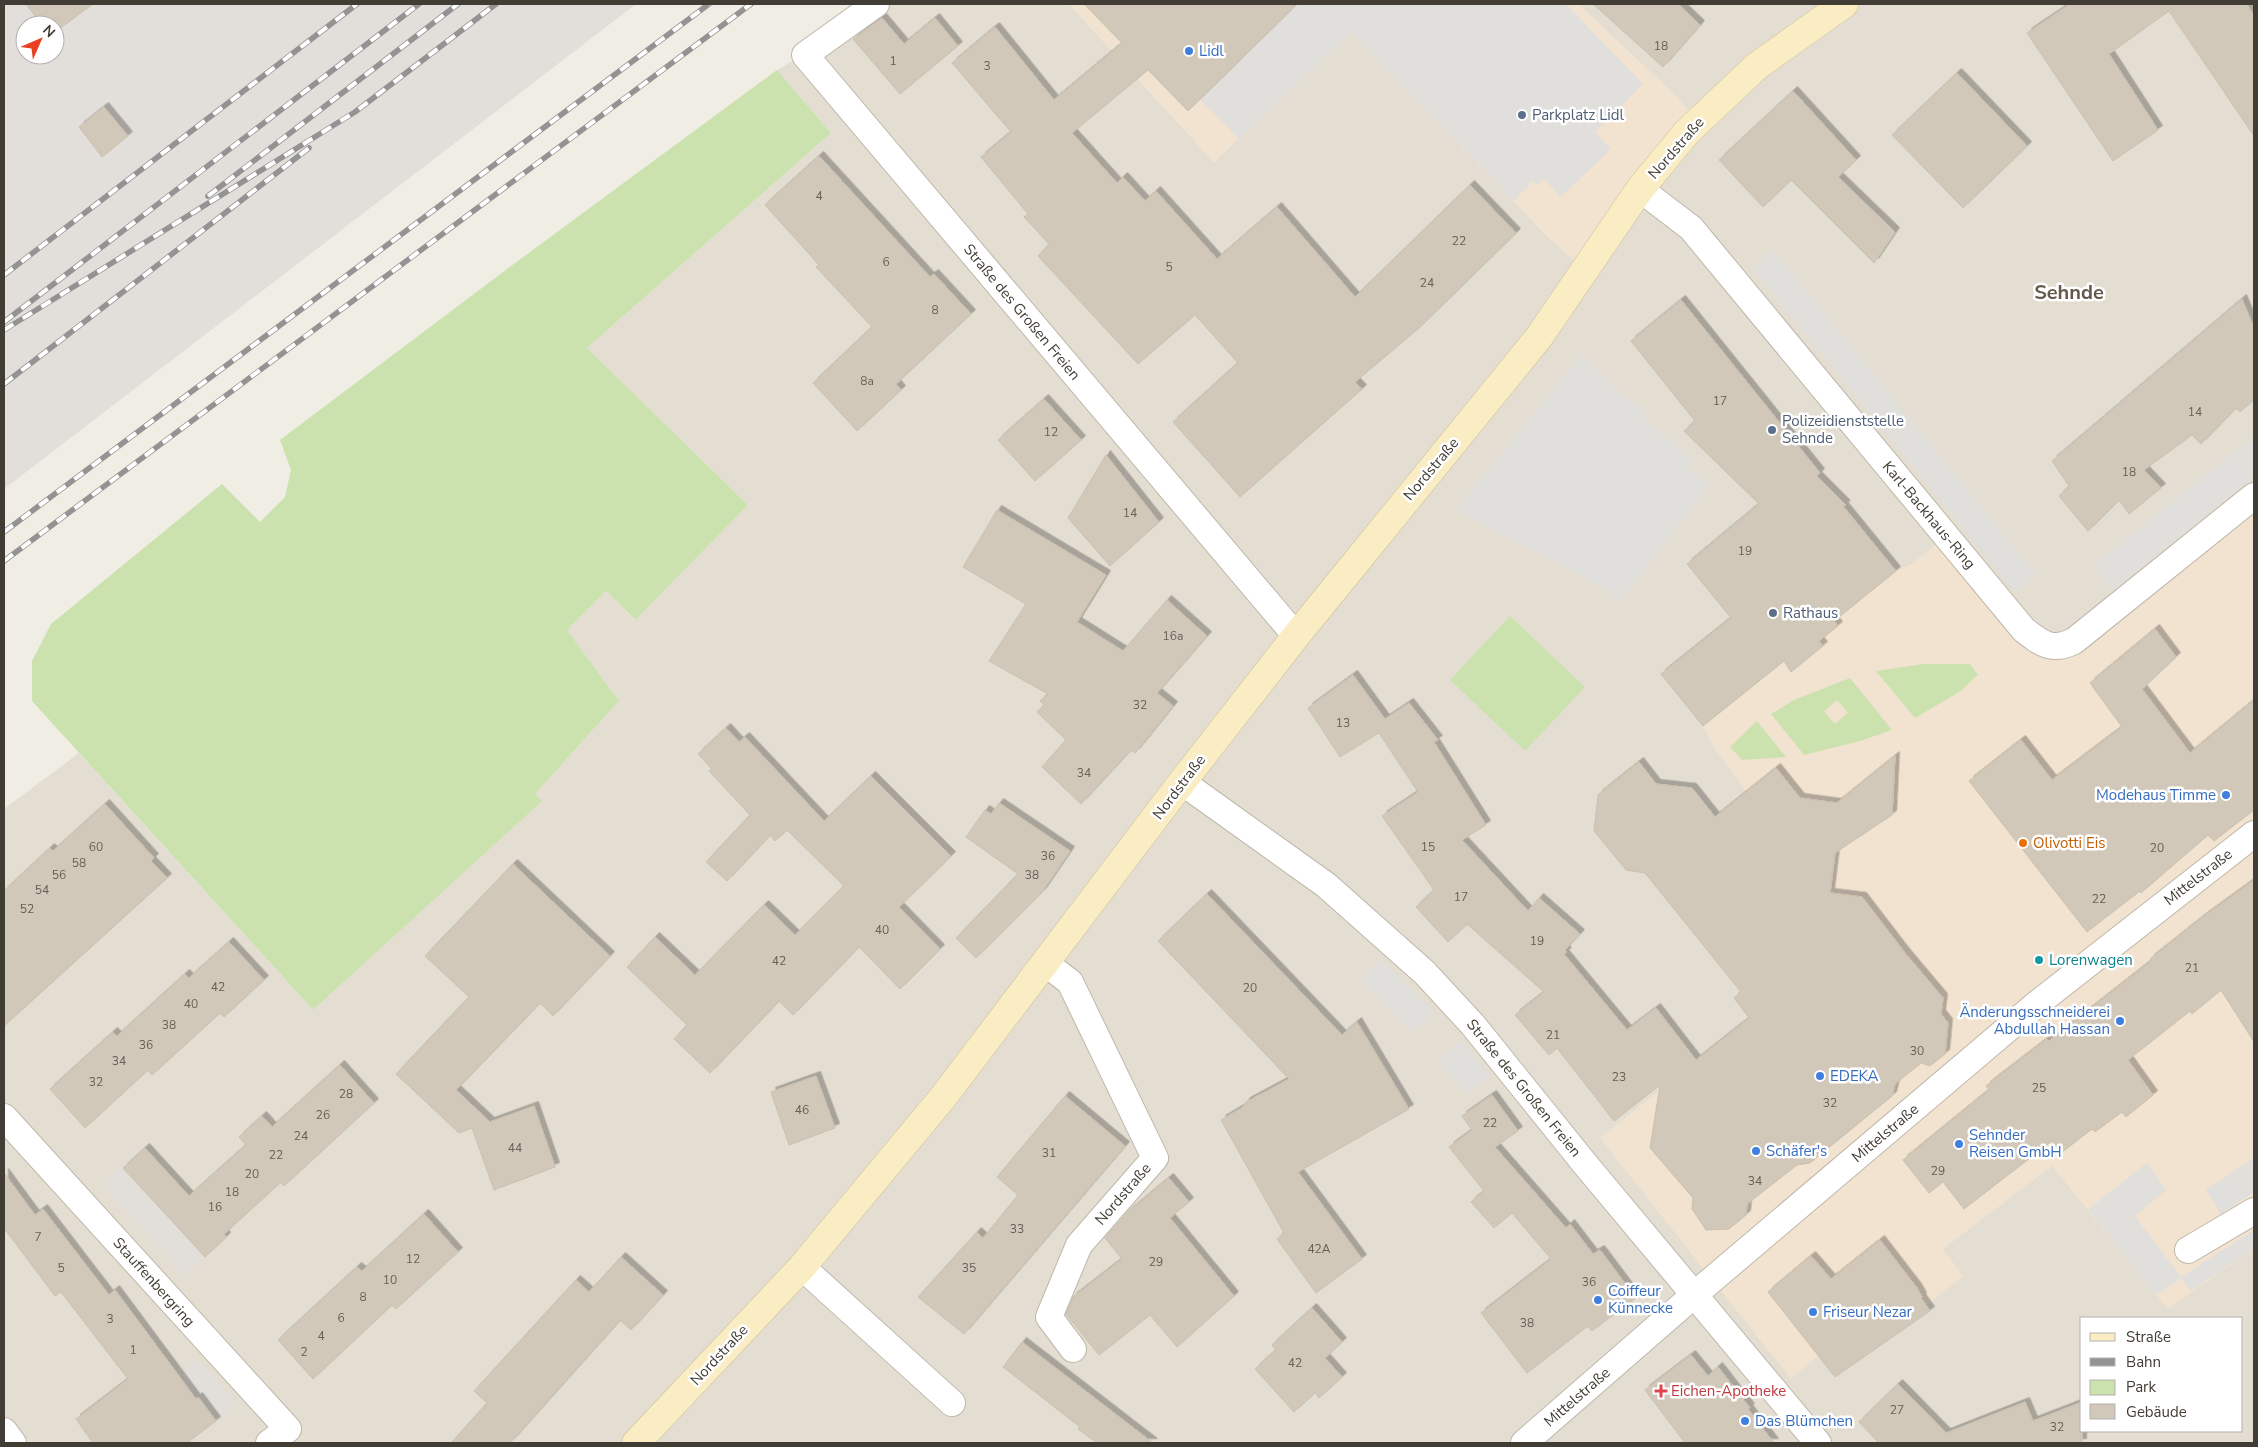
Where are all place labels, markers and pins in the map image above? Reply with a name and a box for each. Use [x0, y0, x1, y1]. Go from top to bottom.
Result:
place label: Lidl [1199, 41, 1224, 61]
marker: Lidl [1183, 45, 1195, 57]
place label: Parkplatz Lidl [1532, 105, 1625, 125]
marker: Parkplatz Lidl [1516, 109, 1528, 121]
place label: Polizeidienststelle Sehnde [1782, 411, 1904, 448]
marker: Polizeidienststelle Sehnde [1766, 424, 1778, 436]
place label: Rathaus [1783, 603, 1838, 623]
marker: Rathaus [1767, 607, 1779, 619]
place label: Modehaus Timme [2096, 785, 2216, 805]
marker: Modehaus Timme [2220, 789, 2232, 801]
place label: Olivotti Eis [2033, 833, 2105, 853]
marker: Olivotti Eis [2017, 837, 2029, 849]
place label: Lorenwagen [2049, 950, 2133, 970]
marker: Lorenwagen [2033, 954, 2045, 966]
place label: Änderungsschneiderei Abdullah Hassan [1959, 1002, 2110, 1039]
marker: Änderungsschneiderei Abdullah Hassan [2114, 1015, 2126, 1027]
place label: EDEKA [1830, 1066, 1879, 1086]
marker: EDEKA [1814, 1070, 1826, 1082]
place label: Sehnder Reisen GmbH [1969, 1125, 2062, 1162]
marker: Sehnder Reisen GmbH [1953, 1138, 1965, 1150]
place label: Schäfer's [1766, 1141, 1827, 1161]
marker: Schäfer's [1750, 1145, 1762, 1157]
place label: Coiffeur Künnecke [1608, 1281, 1673, 1318]
marker: Coiffeur Künnecke [1592, 1294, 1604, 1306]
place label: Friseur Nezar [1823, 1302, 1913, 1322]
marker: Friseur Nezar [1807, 1306, 1819, 1318]
place label: Eichen-Apotheke [1671, 1381, 1786, 1401]
marker: Eichen-Apotheke [1655, 1385, 1667, 1397]
place label: Das Blümchen [1755, 1411, 1853, 1431]
marker: Das Blümchen [1739, 1415, 1751, 1427]

